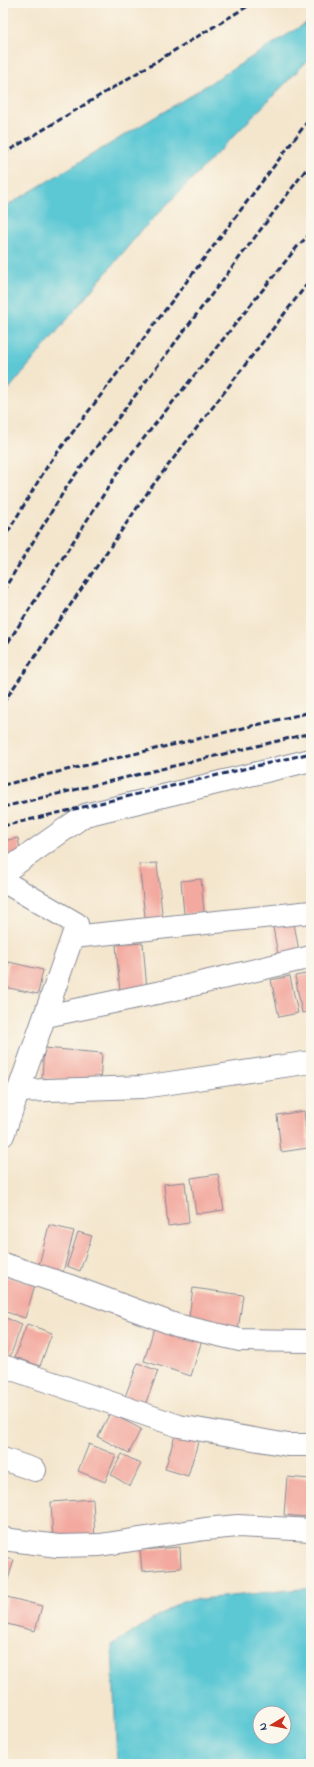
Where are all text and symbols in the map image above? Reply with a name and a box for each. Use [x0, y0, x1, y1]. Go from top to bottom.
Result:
north arrow [252, 1705, 292, 1745]
text: N [255, 1722, 272, 1732]

